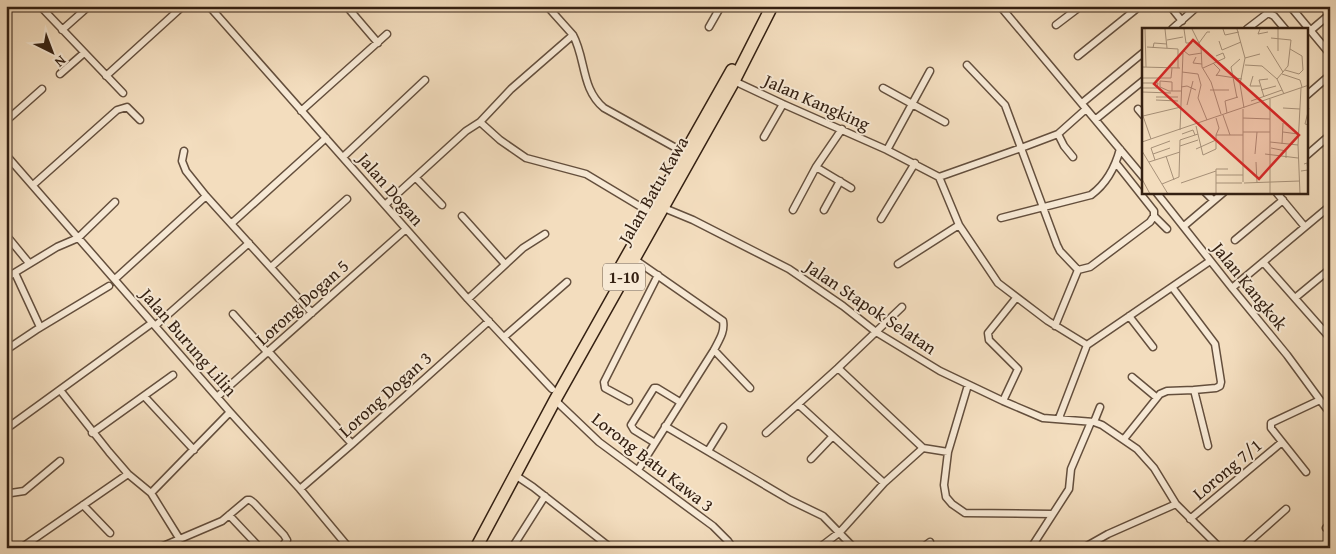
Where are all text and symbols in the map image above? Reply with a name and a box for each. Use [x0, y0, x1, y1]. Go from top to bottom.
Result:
north arrow [28, 28, 78, 78]
inset map [1142, 28, 1308, 194]
text: N [50, 51, 71, 73]
street label: Jalan Kangking [758, 66, 874, 137]
street label: Jalan Batu Kawa [610, 131, 695, 251]
street label: Jalan Dogan [350, 145, 431, 232]
street label: Jalan Kangkok [1205, 234, 1295, 337]
street label: Jalan Stapok Selatan [798, 252, 942, 361]
street label: Lorong Dogan 5 [249, 253, 355, 351]
road number: 1-10 [603, 264, 645, 290]
street label: Jalan Burung Lilin [133, 280, 244, 402]
street label: Lorong Dogan 3 [332, 345, 438, 443]
street label: Lorong Batu Kawa 3 [586, 406, 720, 518]
street label: Lorong 7/1 [1186, 432, 1268, 506]

